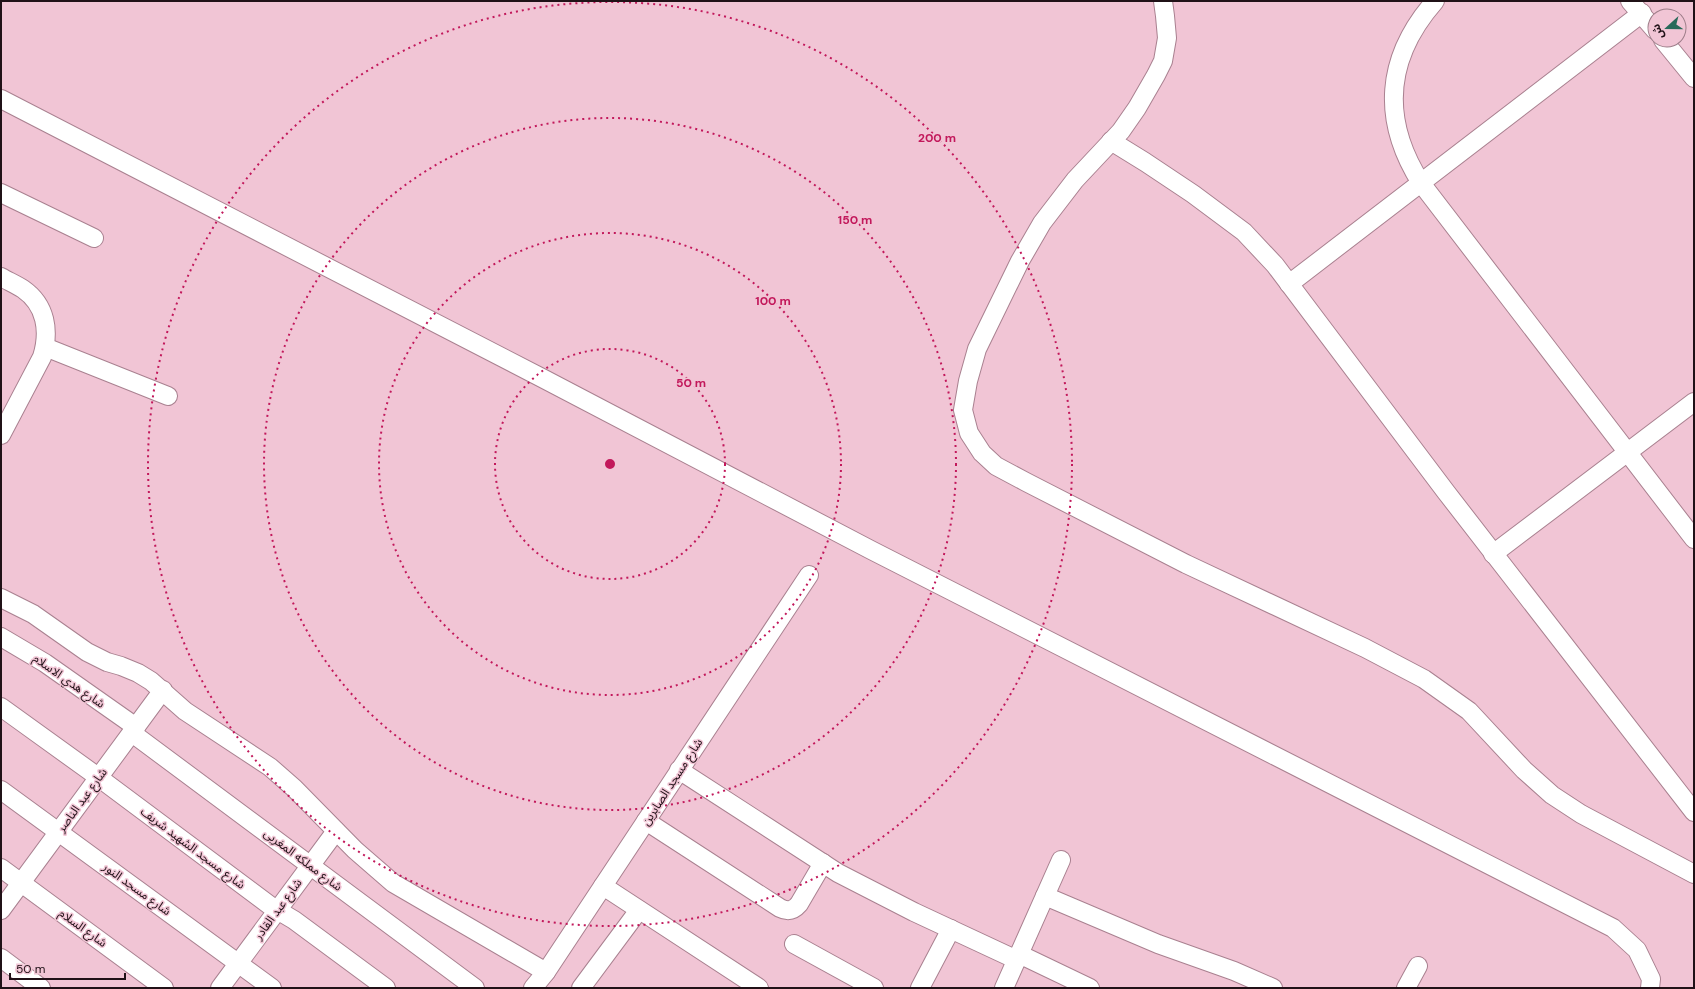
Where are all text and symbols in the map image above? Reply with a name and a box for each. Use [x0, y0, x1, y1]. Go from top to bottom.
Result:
north arrow [1647, 8, 1687, 48]
text: ش [1648, 22, 1667, 41]
text: 200 m [918, 130, 956, 146]
text: 150 m [838, 212, 872, 228]
text: 100 m [755, 293, 791, 309]
text: 50 m [676, 375, 706, 391]
centre of rings [603, 457, 617, 471]
street label: شارع هدي الاسلام [29, 650, 108, 713]
street label: شارع مسجد الصابرين [638, 735, 707, 829]
street label: شارع عبد الناصر [53, 765, 111, 837]
street label: شارع مسجد الشهيد شريف [137, 803, 249, 893]
street label: شارع مملكه المغربى [260, 825, 345, 896]
street label: شارع مسجد النور [98, 858, 174, 920]
street label: شارع عبد القادر [250, 875, 306, 944]
street label: شارع السلام [55, 905, 110, 952]
scale bar [10, 955, 125, 981]
text: 50 m [16, 961, 45, 977]

